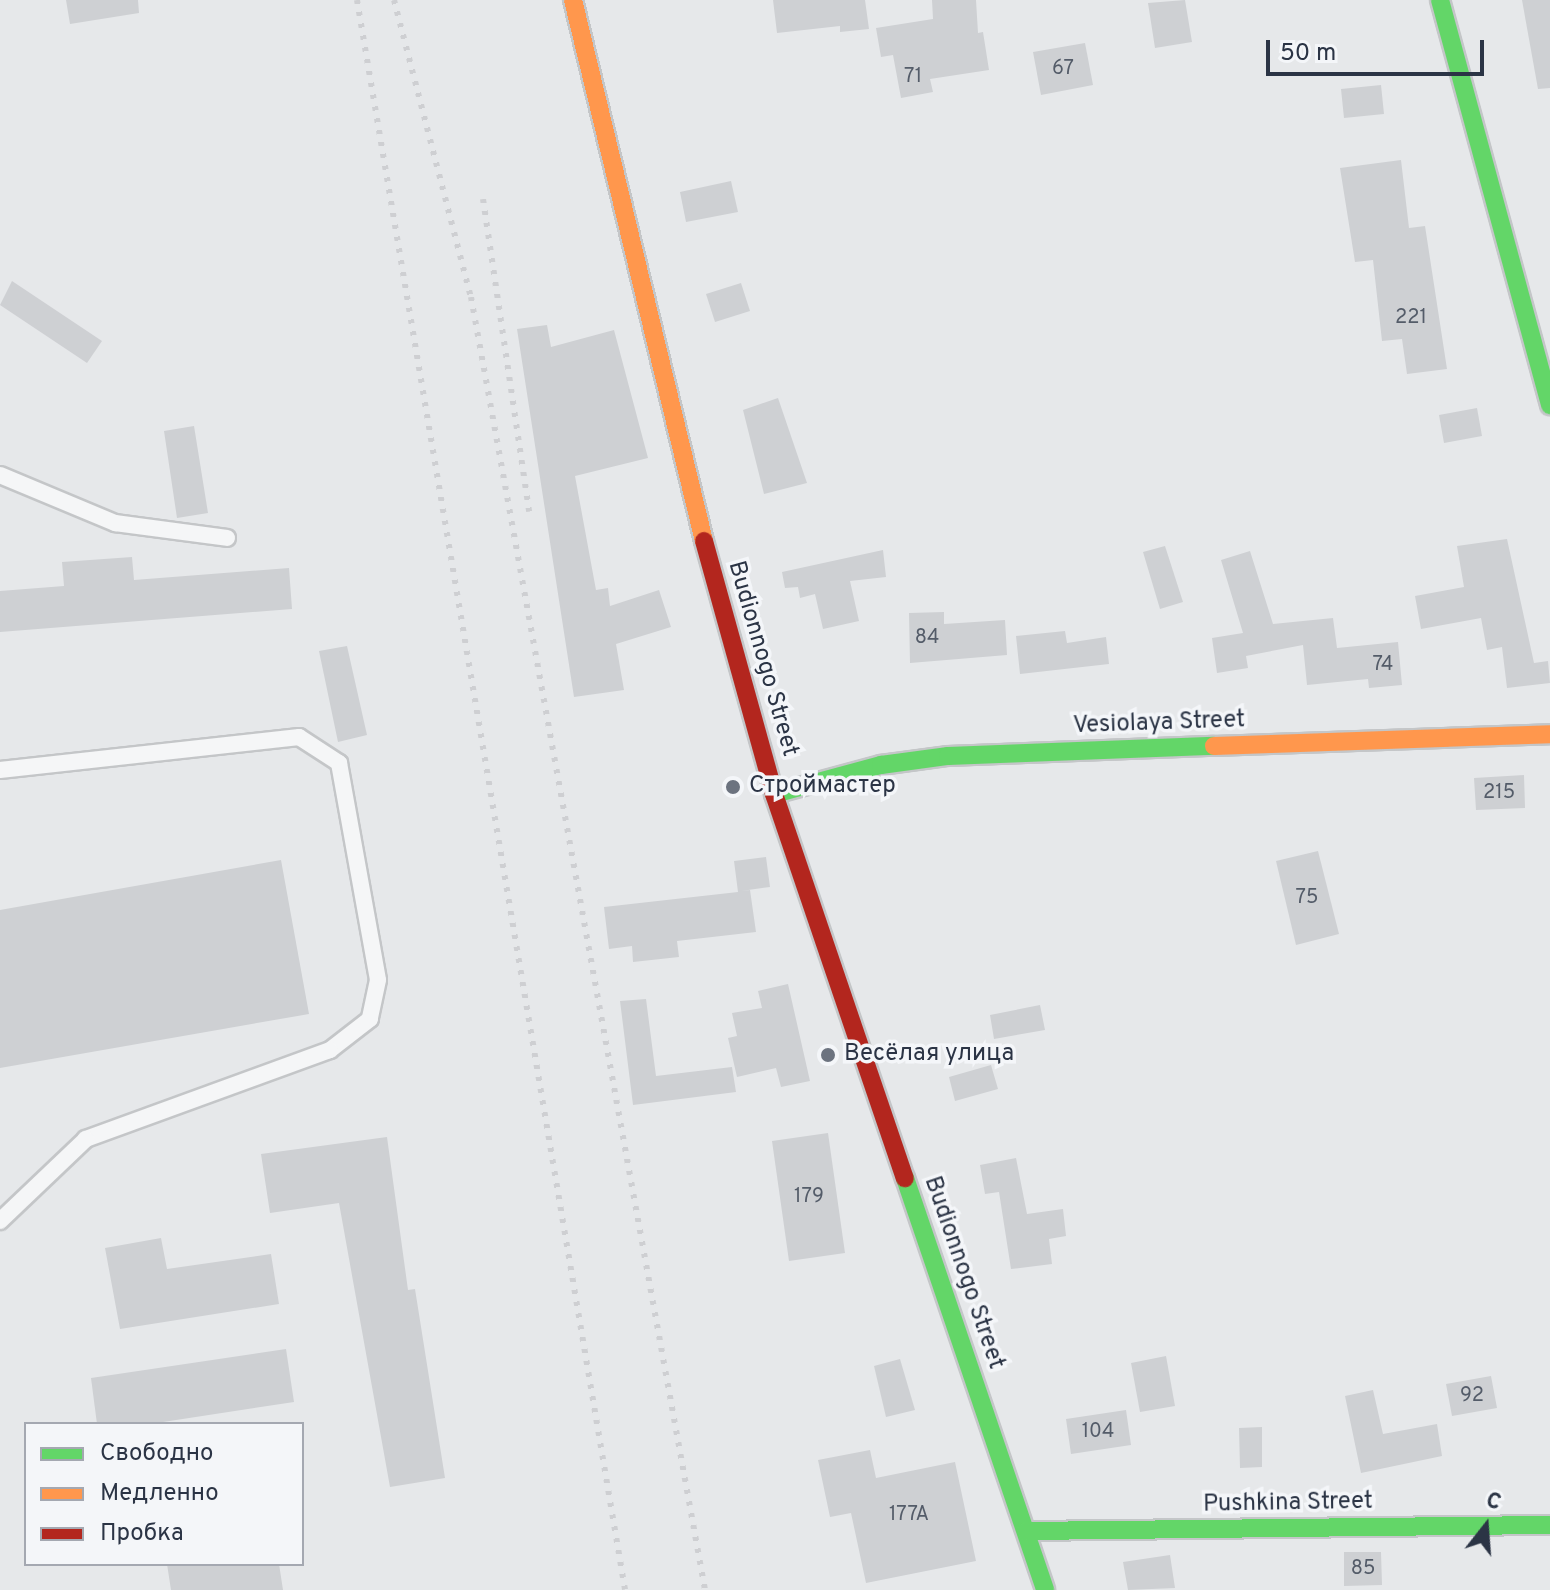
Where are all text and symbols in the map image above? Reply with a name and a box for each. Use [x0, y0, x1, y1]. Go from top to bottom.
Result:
scale bar [1270, 24, 1488, 74]
text: 50 m [1280, 39, 1336, 69]
house number: 67 [1052, 57, 1074, 81]
house number: 71 [904, 65, 922, 89]
house number: 221 [1395, 306, 1427, 330]
street label: Budionnogo Street [720, 558, 804, 760]
house number: 84 [915, 626, 939, 650]
house number: 74 [1373, 653, 1393, 677]
street label: Vesiolaya Street [1072, 707, 1246, 741]
place label: Строймастер [749, 773, 896, 801]
marker: Строймастер [724, 778, 742, 796]
house number: 215 [1483, 781, 1515, 805]
house number: 75 [1296, 886, 1318, 910]
place label: Весёлая улица [844, 1041, 1014, 1069]
marker: Весёлая улица [819, 1046, 837, 1064]
street label: Budionnogo Street [917, 1173, 1009, 1373]
house number: 179 [794, 1185, 824, 1209]
house number: 92 [1460, 1384, 1484, 1408]
house number: 104 [1082, 1420, 1114, 1444]
legend [24, 1422, 304, 1566]
text: Свободно [100, 1439, 213, 1469]
text: Медленно [100, 1479, 219, 1509]
north arrow [1446, 1486, 1526, 1566]
street label: Pushkina Street [1203, 1488, 1373, 1520]
text: С [1482, 1488, 1504, 1518]
house number: 177А [889, 1503, 929, 1527]
text: Пробка [100, 1519, 184, 1549]
house number: 85 [1351, 1557, 1375, 1581]

